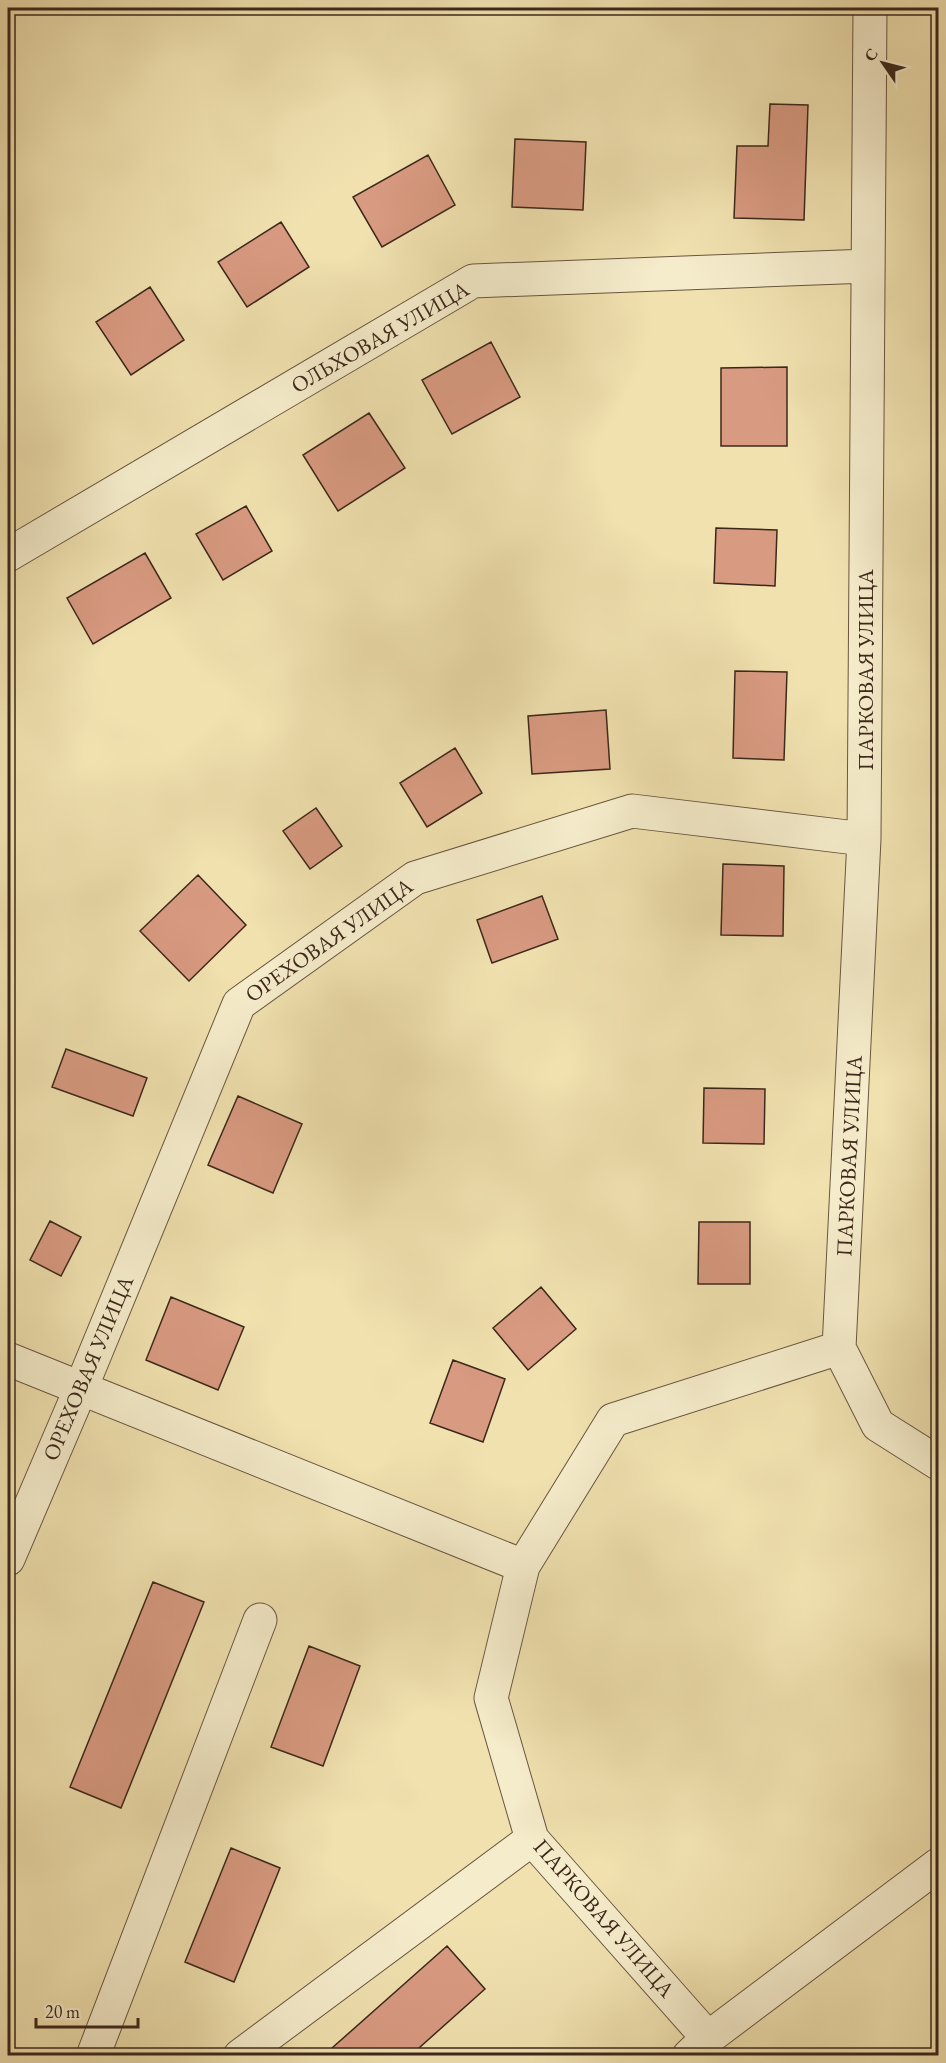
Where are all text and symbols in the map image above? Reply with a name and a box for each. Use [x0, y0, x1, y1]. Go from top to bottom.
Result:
north arrow [853, 33, 913, 93]
text: С [859, 44, 883, 65]
street label: ОЛЬХОВАЯ УЛИЦА [286, 274, 475, 400]
street label: ПАРКОВАЯ УЛИЦА [851, 569, 880, 771]
street label: ОРЕХОВАЯ УЛИЦА [239, 871, 419, 1009]
street label: ПАРКОВАЯ УЛИЦА [829, 1054, 869, 1257]
street label: ОРЕХОВАЯ УЛИЦА [36, 1270, 140, 1465]
street label: ПАРКОВАЯ УЛИЦА [527, 1833, 681, 2004]
scale bar [36, 1991, 138, 2029]
text: 20 m [45, 2000, 80, 2023]

